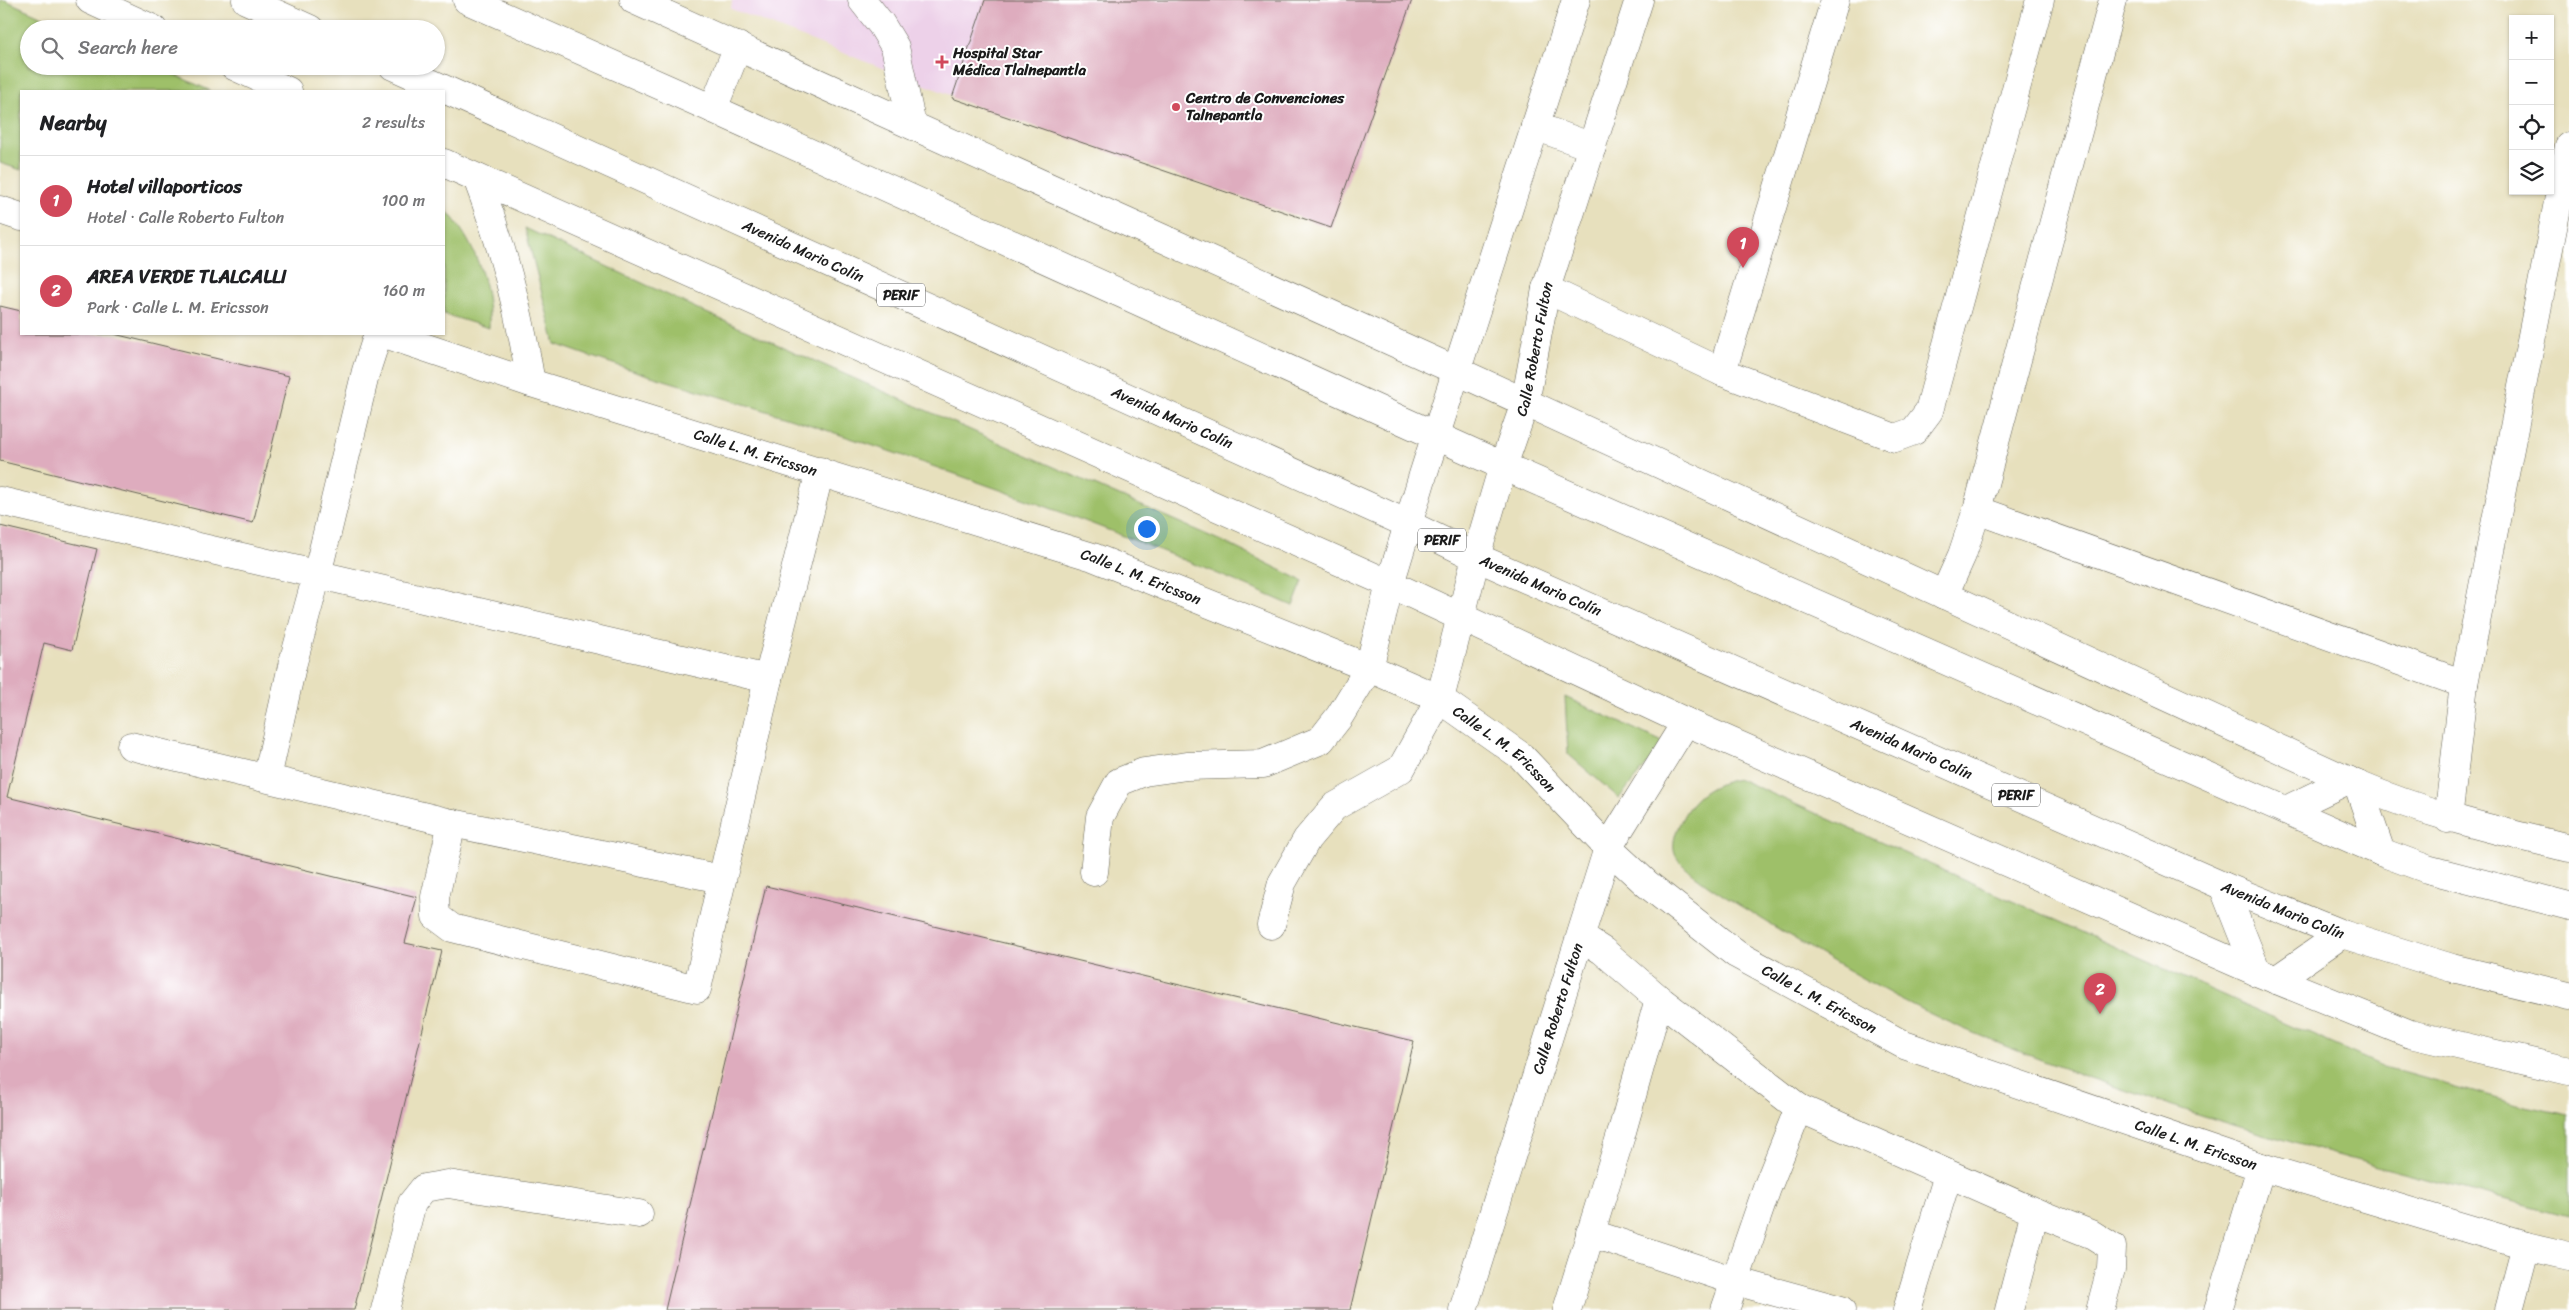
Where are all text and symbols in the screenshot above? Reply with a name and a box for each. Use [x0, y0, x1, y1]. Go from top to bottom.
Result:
map controls [2509, 15, 2554, 195]
button: + [2509, 15, 2554, 60]
search box [20, 20, 445, 75]
text: Search here [78, 31, 178, 64]
icon: search [38, 34, 66, 62]
place label: Hospital Star Médica Tlalnepantla [952, 40, 1086, 83]
marker: Hospital Star Médica Tlalnepantla [935, 55, 949, 69]
button: − [2509, 60, 2554, 105]
place label: Centro de Convenciones Talnepantla [1185, 85, 1345, 128]
marker: Centro de Convenciones Talnepantla [1170, 101, 1182, 113]
text: Nearby [40, 104, 106, 142]
button: locate [2509, 105, 2554, 150]
text: 2 results [362, 108, 425, 137]
button: layers [2509, 150, 2554, 195]
text: Hotel villaporticos [87, 170, 242, 203]
text: 1 [53, 186, 59, 215]
text: 100 m [381, 186, 425, 215]
text: Hotel · Calle Roberto Fulton [87, 203, 284, 232]
street label: Avenida Mario Colín [737, 212, 868, 290]
pin: 1 [1727, 227, 1759, 268]
text: AREA VERDE TLALCALLI [87, 260, 287, 293]
text: 2 [51, 276, 61, 305]
text: 160 m [382, 276, 425, 305]
street label: Calle Roberto Fulton [1508, 278, 1561, 420]
road number: PERIF [877, 284, 925, 306]
text: Park · Calle L. M. Ericsson [87, 293, 269, 322]
street label: Avenida Mario Colín [1106, 378, 1237, 456]
street label: Calle L. M. Ericsson [691, 421, 820, 484]
your location [1134, 516, 1160, 542]
road number: PERIF [1418, 528, 1466, 552]
street label: Calle L. M. Ericsson [1077, 541, 1205, 612]
street label: Avenida Mario Colín [1475, 547, 1606, 624]
street label: Calle L. M. Ericsson [1447, 699, 1562, 799]
street label: Avenida Mario Colín [1845, 710, 1977, 787]
road number: PERIF [1992, 784, 2040, 806]
street label: Avenida Mario Colín [2216, 873, 2349, 947]
street label: Calle Roberto Fulton [1525, 940, 1590, 1077]
street label: Calle L. M. Ericsson [1757, 957, 1882, 1041]
pin: 2 [2084, 973, 2116, 1014]
street label: Calle L. M. Ericsson [2131, 1112, 2261, 1178]

